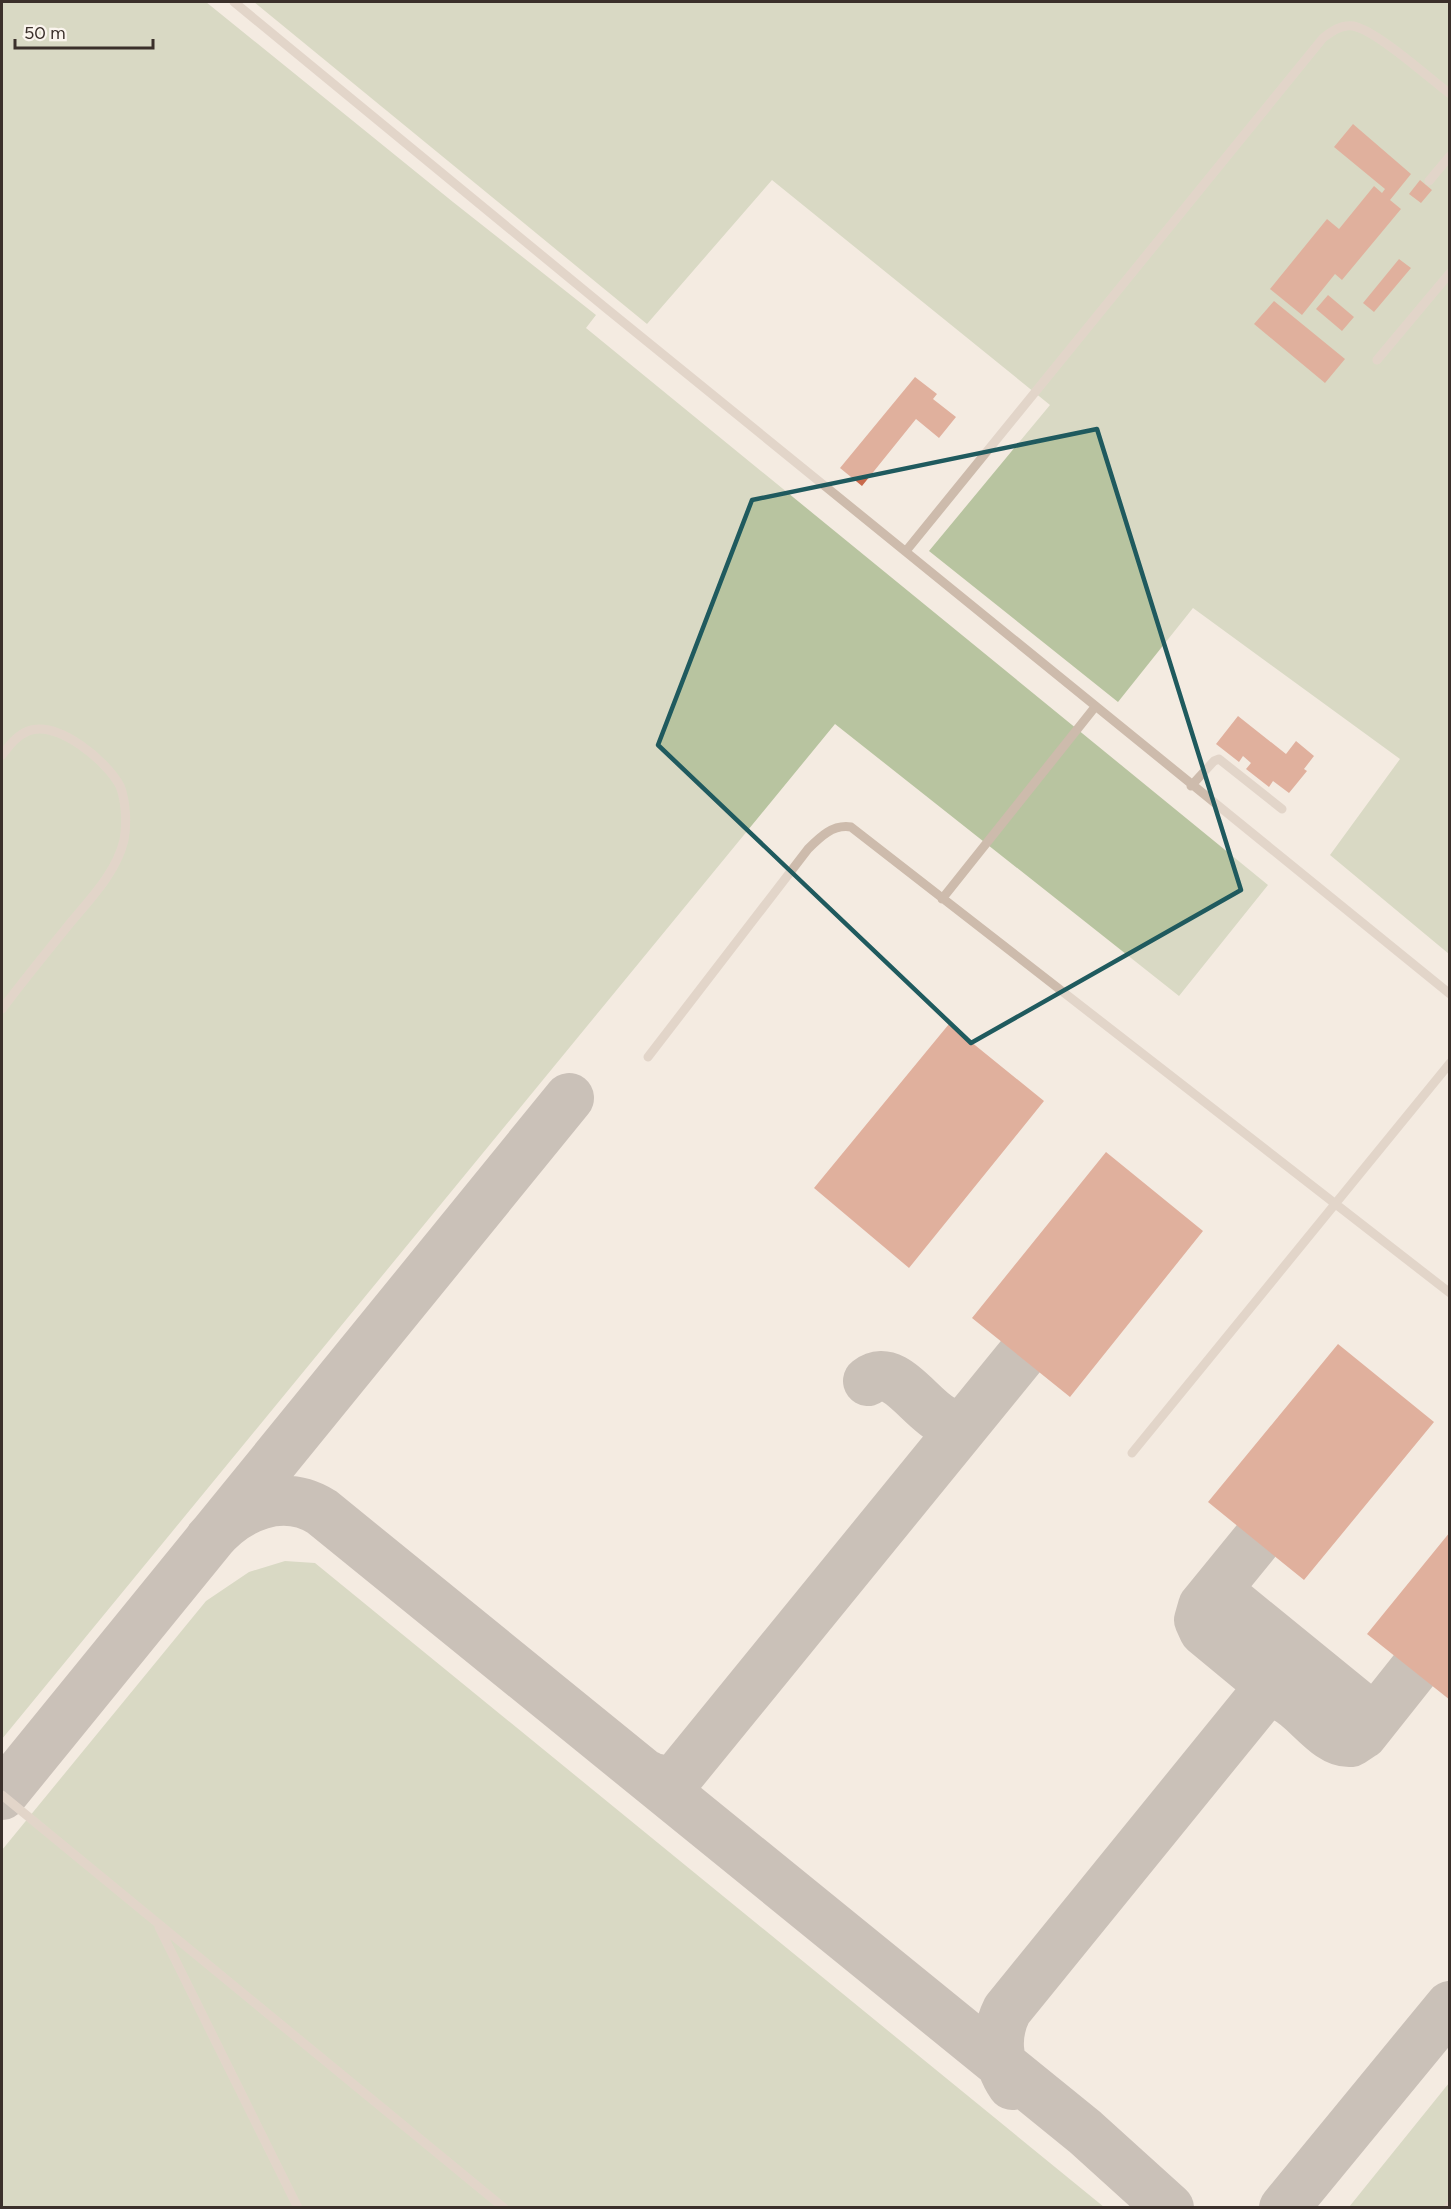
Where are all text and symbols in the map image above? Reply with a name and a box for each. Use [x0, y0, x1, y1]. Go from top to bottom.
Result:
scale bar [15, 12, 153, 50]
text: 50 m [24, 22, 66, 44]

